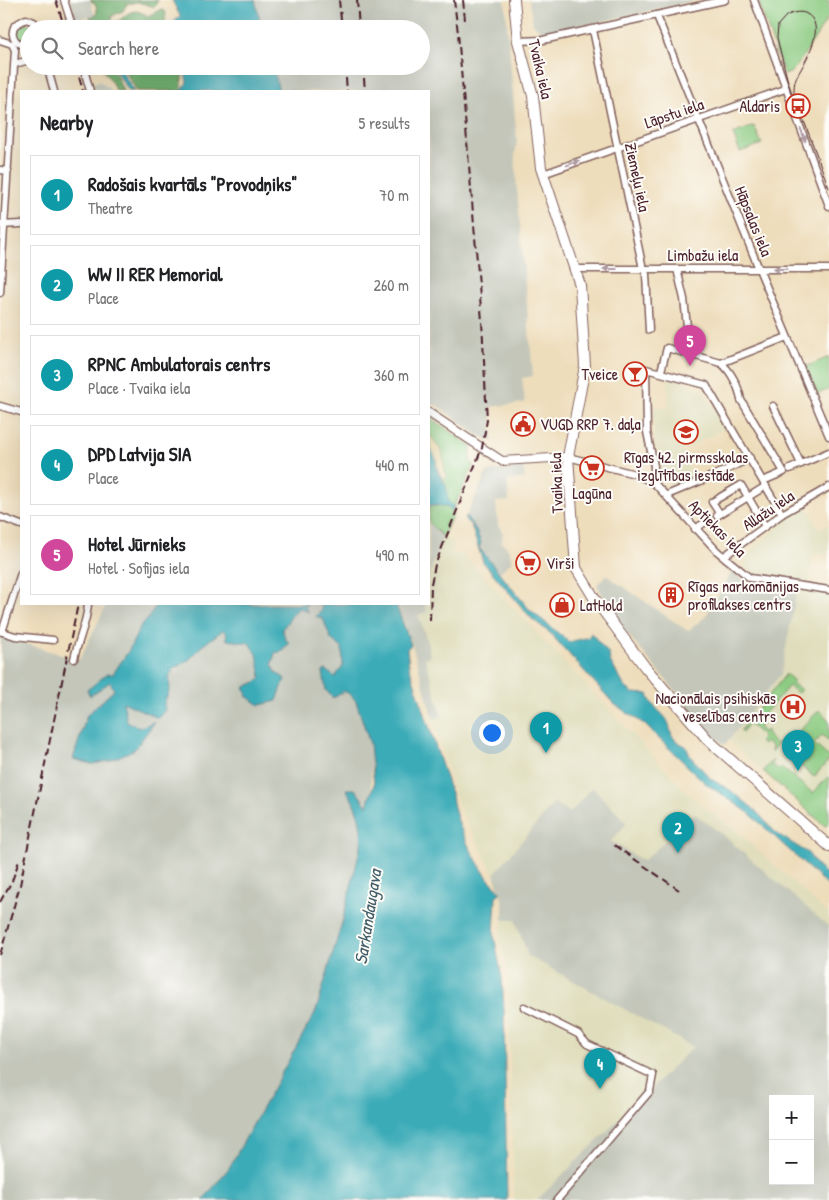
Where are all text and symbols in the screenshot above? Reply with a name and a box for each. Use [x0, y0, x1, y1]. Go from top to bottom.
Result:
search box [20, 20, 430, 75]
icon: search [38, 34, 66, 62]
text: Search here [78, 35, 159, 61]
street label: Tvaika iela [523, 37, 559, 101]
street label: Lāpstu iela [641, 93, 707, 133]
bus stop icon: Aldaris [785, 93, 811, 119]
place label: Aldaris [740, 95, 780, 117]
text: Nearby [40, 108, 93, 137]
text: 5 results [359, 112, 410, 134]
one-way arrow [800, 127, 807, 142]
street label: Ziemeļu iela [620, 140, 656, 214]
one-way arrow [566, 159, 581, 167]
text: Radošais kvartāls "Provodņiks" [88, 171, 297, 197]
street label: Hāpsalas iela [730, 183, 778, 259]
text: 1 [54, 184, 60, 206]
text: 70 m [379, 184, 409, 206]
text: Theatre [88, 197, 133, 219]
street label: Limbažu iela [668, 244, 738, 266]
text: WW II RER Memorial [88, 261, 223, 287]
one-way arrow [601, 265, 617, 273]
one-way arrow [772, 265, 788, 273]
text: 2 [53, 274, 61, 296]
text: 260 m [373, 274, 409, 296]
text: Place [88, 287, 119, 309]
pin: 5 [674, 325, 706, 366]
text: RPNC Ambulatorais centrs [88, 351, 270, 377]
bar icon: Tveice [622, 361, 648, 387]
place label: Tveice [582, 363, 619, 385]
text: 3 [53, 364, 61, 386]
text: 360 m [374, 364, 409, 386]
text: Place · Tvaika iela [88, 377, 190, 399]
public building icon: VUGD RRP 7. daļa [510, 411, 536, 437]
place label: VUGD RRP 7. daļa [540, 413, 641, 435]
school or university icon: Rīgas 42. pirmsskolas izglītības iestāde [673, 419, 699, 445]
text: DPD Latvija SIA [88, 441, 191, 467]
place label: Rīgas 42. pirmsskolas izglītības iestāde [624, 446, 748, 486]
street label: Tvaika iela [544, 452, 568, 514]
text: 4 [54, 454, 60, 476]
text: 440 m [375, 454, 409, 476]
supermarket icon: Lagūna [579, 455, 605, 481]
text: Place [88, 467, 119, 489]
place label: Lagūna [572, 482, 612, 504]
street label: Allažu iela [738, 485, 798, 535]
street label: Aptiekas iela [684, 494, 752, 562]
text: Hotel Jūrnieks [88, 531, 186, 557]
text: 5 [54, 544, 60, 566]
text: 490 m [375, 544, 409, 566]
supermarket icon: Virši [515, 550, 541, 576]
place label: Virši [546, 552, 574, 574]
text: Hotel · Sofijas iela [88, 557, 189, 579]
place label: Rīgas narkomānijas profilakses centrs [688, 575, 799, 615]
building icon: Rīgas narkomānijas profilakses centrs [658, 582, 684, 608]
shop icon: LatHold [549, 592, 575, 618]
place label: LatHold [580, 594, 622, 616]
place label: Nacionālais psihiskās veselības centrs [655, 687, 776, 727]
hospital icon: Nacionālais psihiskās veselības centrs [780, 694, 806, 720]
pin: 1 [530, 712, 562, 753]
your location [479, 720, 505, 746]
pin: 3 [782, 730, 814, 771]
pin: 2 [662, 812, 694, 853]
water label: Sarkandaugava [348, 866, 388, 966]
pin: 4 [584, 1048, 616, 1089]
map controls [769, 1095, 814, 1185]
button: + [769, 1095, 814, 1140]
button: − [769, 1140, 814, 1185]

